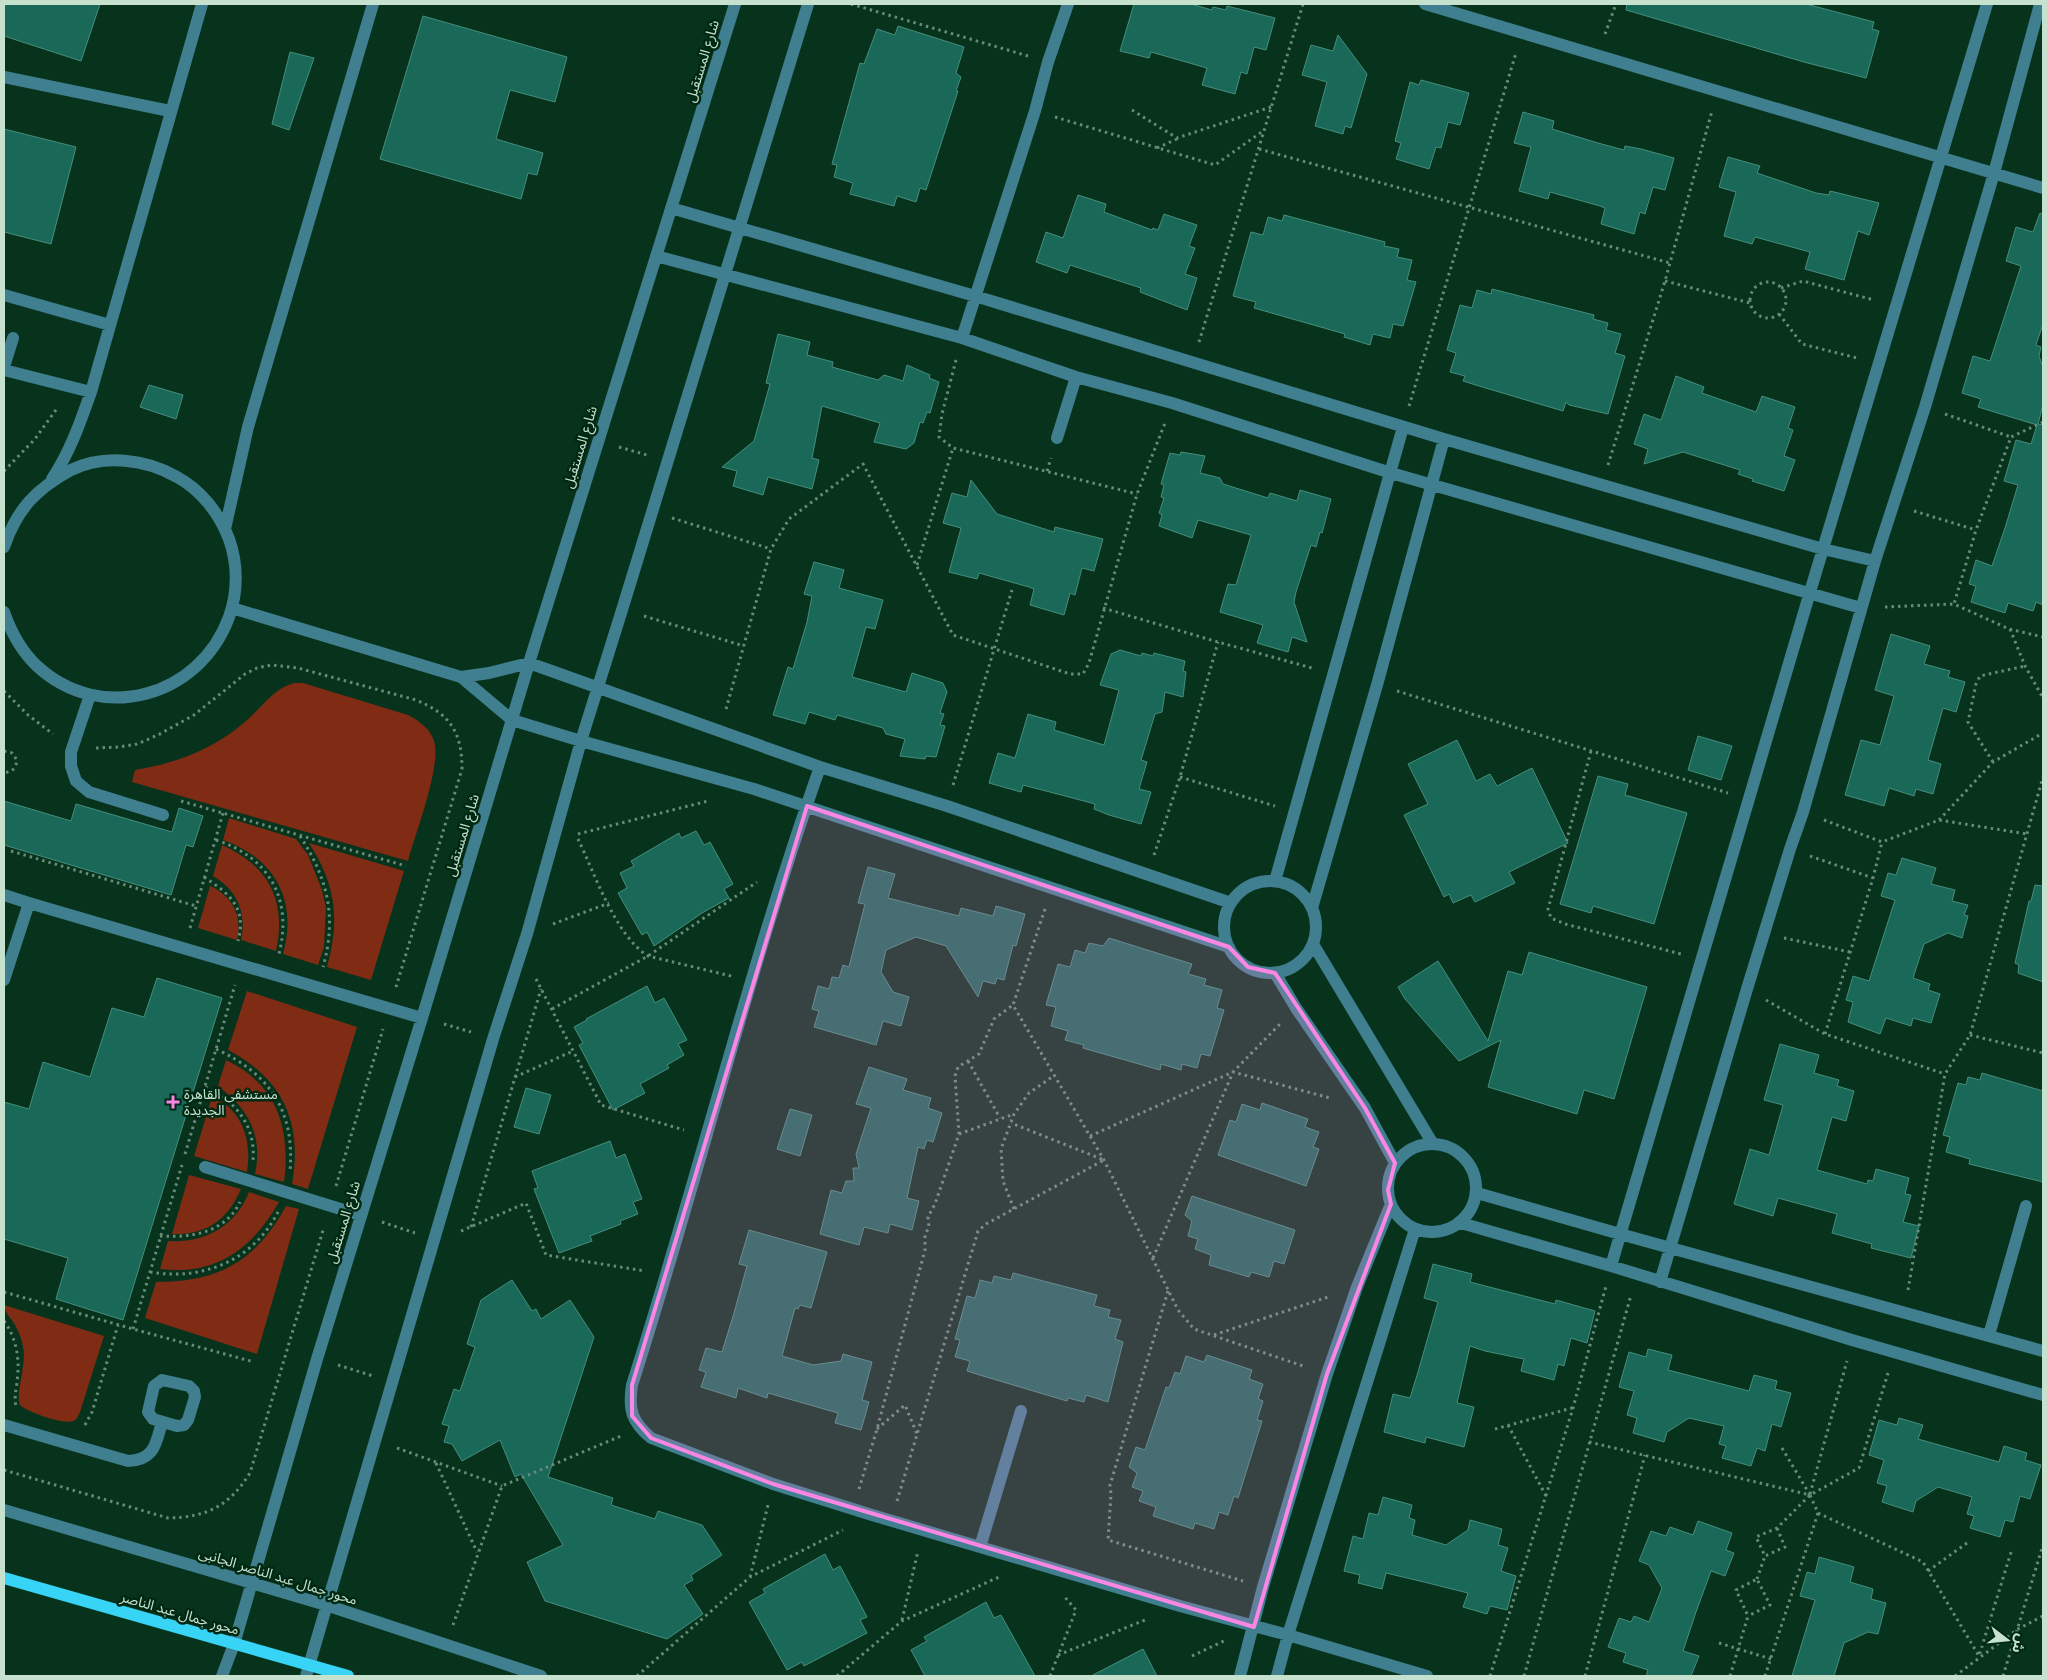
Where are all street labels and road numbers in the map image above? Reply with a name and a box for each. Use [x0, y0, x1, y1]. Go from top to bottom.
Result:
street label: شارع المستقبل [681, 18, 725, 105]
street label: شارع المستقبل [559, 404, 603, 491]
street label: شارع المستقبل [441, 792, 485, 879]
street label: شارع المستقبل [322, 1179, 366, 1266]
street label: محور جمال عبد الناصر الجانبى [196, 1543, 360, 1609]
street label: محور جمال عبد الناصر [118, 1587, 241, 1639]

